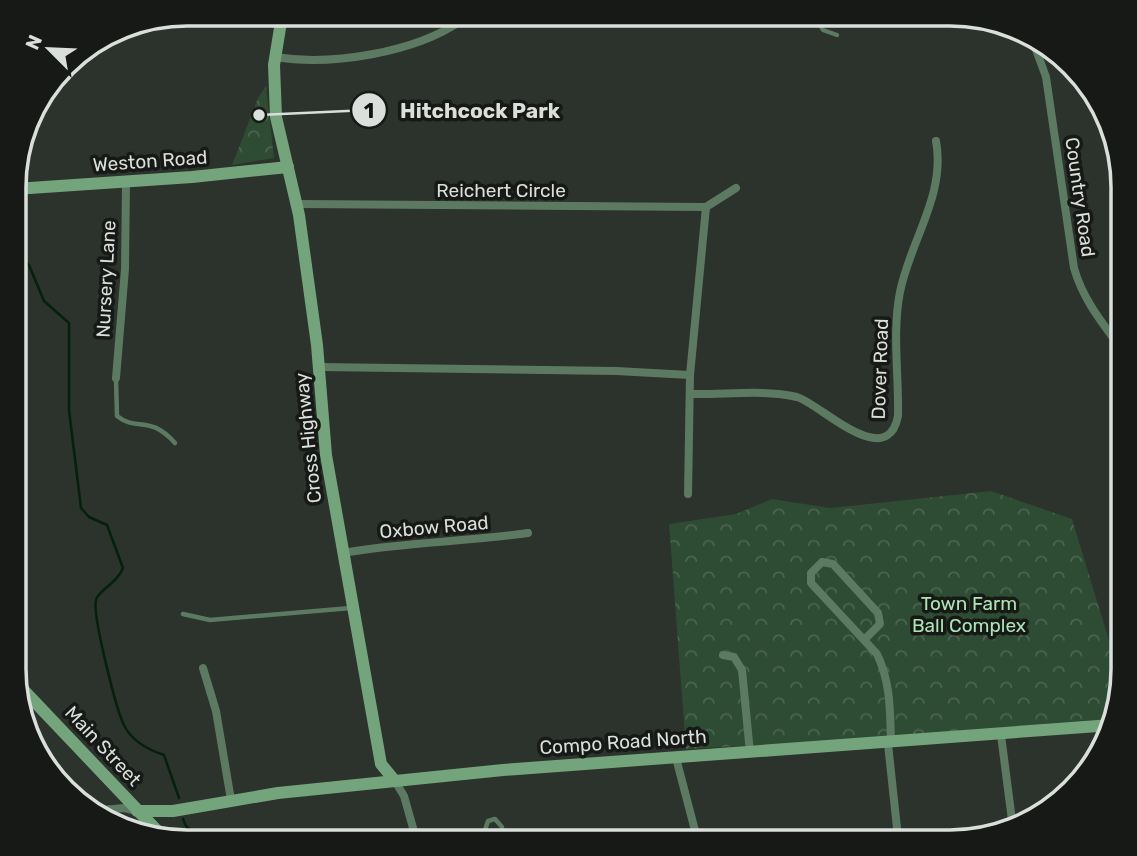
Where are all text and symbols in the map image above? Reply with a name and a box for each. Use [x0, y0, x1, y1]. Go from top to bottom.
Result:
north arrow [14, 14, 84, 84]
text: N [21, 31, 47, 53]
callout: Hitchcock Park [351, 89, 574, 131]
text: 1 [364, 98, 374, 123]
text: Hitchcock Park [400, 98, 561, 123]
street label: Country Road [1060, 136, 1100, 258]
street label: Weston Road [92, 146, 208, 176]
street label: Reichert Circle [436, 179, 566, 202]
street label: Nursery Lane [91, 220, 121, 338]
street label: Dover Road [867, 318, 893, 420]
street label: Cross Highway [290, 372, 326, 504]
street label: Oxbow Road [378, 511, 490, 543]
park label: Town Farm Ball Complex [912, 592, 1026, 637]
street label: Main Street [60, 701, 146, 791]
street label: Compo Road North [539, 725, 707, 759]

